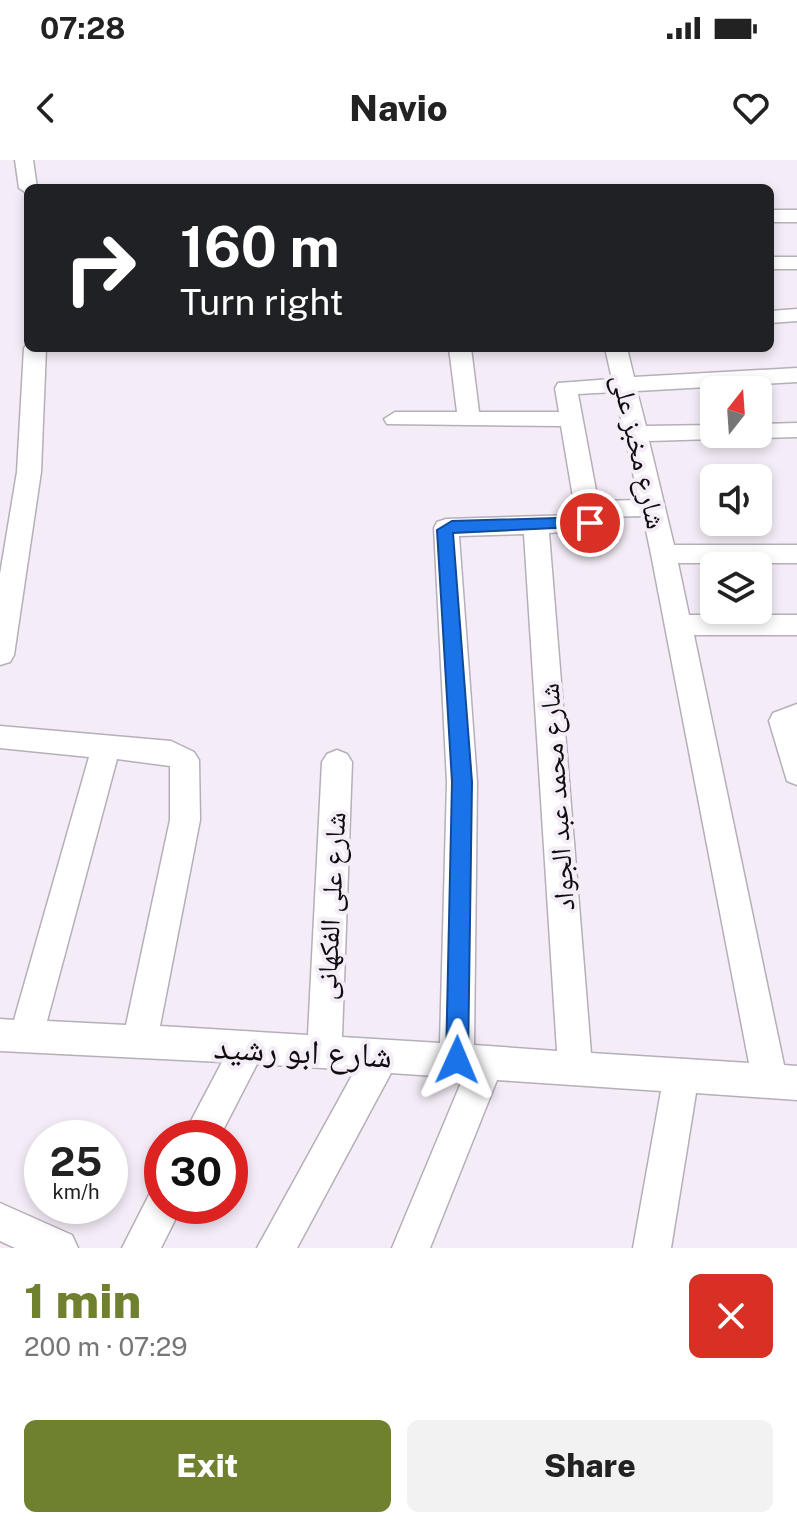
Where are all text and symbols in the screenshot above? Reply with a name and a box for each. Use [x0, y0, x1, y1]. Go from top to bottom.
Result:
text: 07:28 [40, 10, 125, 46]
icon: back [24, 86, 68, 130]
icon: heart [729, 86, 773, 130]
text: Navio [349, 87, 448, 129]
text: 160 m [180, 214, 340, 280]
icon: right [48, 216, 152, 320]
text: Turn right [180, 281, 343, 323]
street label: شارع مخبز على [604, 370, 674, 532]
north arrow [700, 376, 772, 448]
map controls [700, 376, 772, 624]
button: sound [700, 464, 772, 536]
pin [556, 489, 624, 557]
icon: arrive [568, 501, 612, 545]
button: layers [700, 552, 772, 624]
street label: شارع محمد عبد الجواد [532, 682, 582, 912]
street label: شارع على الفكهانى [309, 811, 353, 1001]
position arrow [415, 1018, 499, 1102]
street label: شارع ابو رشيد [213, 1026, 393, 1078]
speed limit sign: 30 [144, 1120, 248, 1224]
text: 25 [50, 1138, 102, 1185]
text: km/h [52, 1180, 100, 1204]
text: 1 min [24, 1272, 141, 1329]
button: close [689, 1274, 773, 1358]
text: 200 m · 07:29 [24, 1331, 188, 1362]
button: Exit [24, 1420, 391, 1512]
button: Share [407, 1420, 773, 1512]

